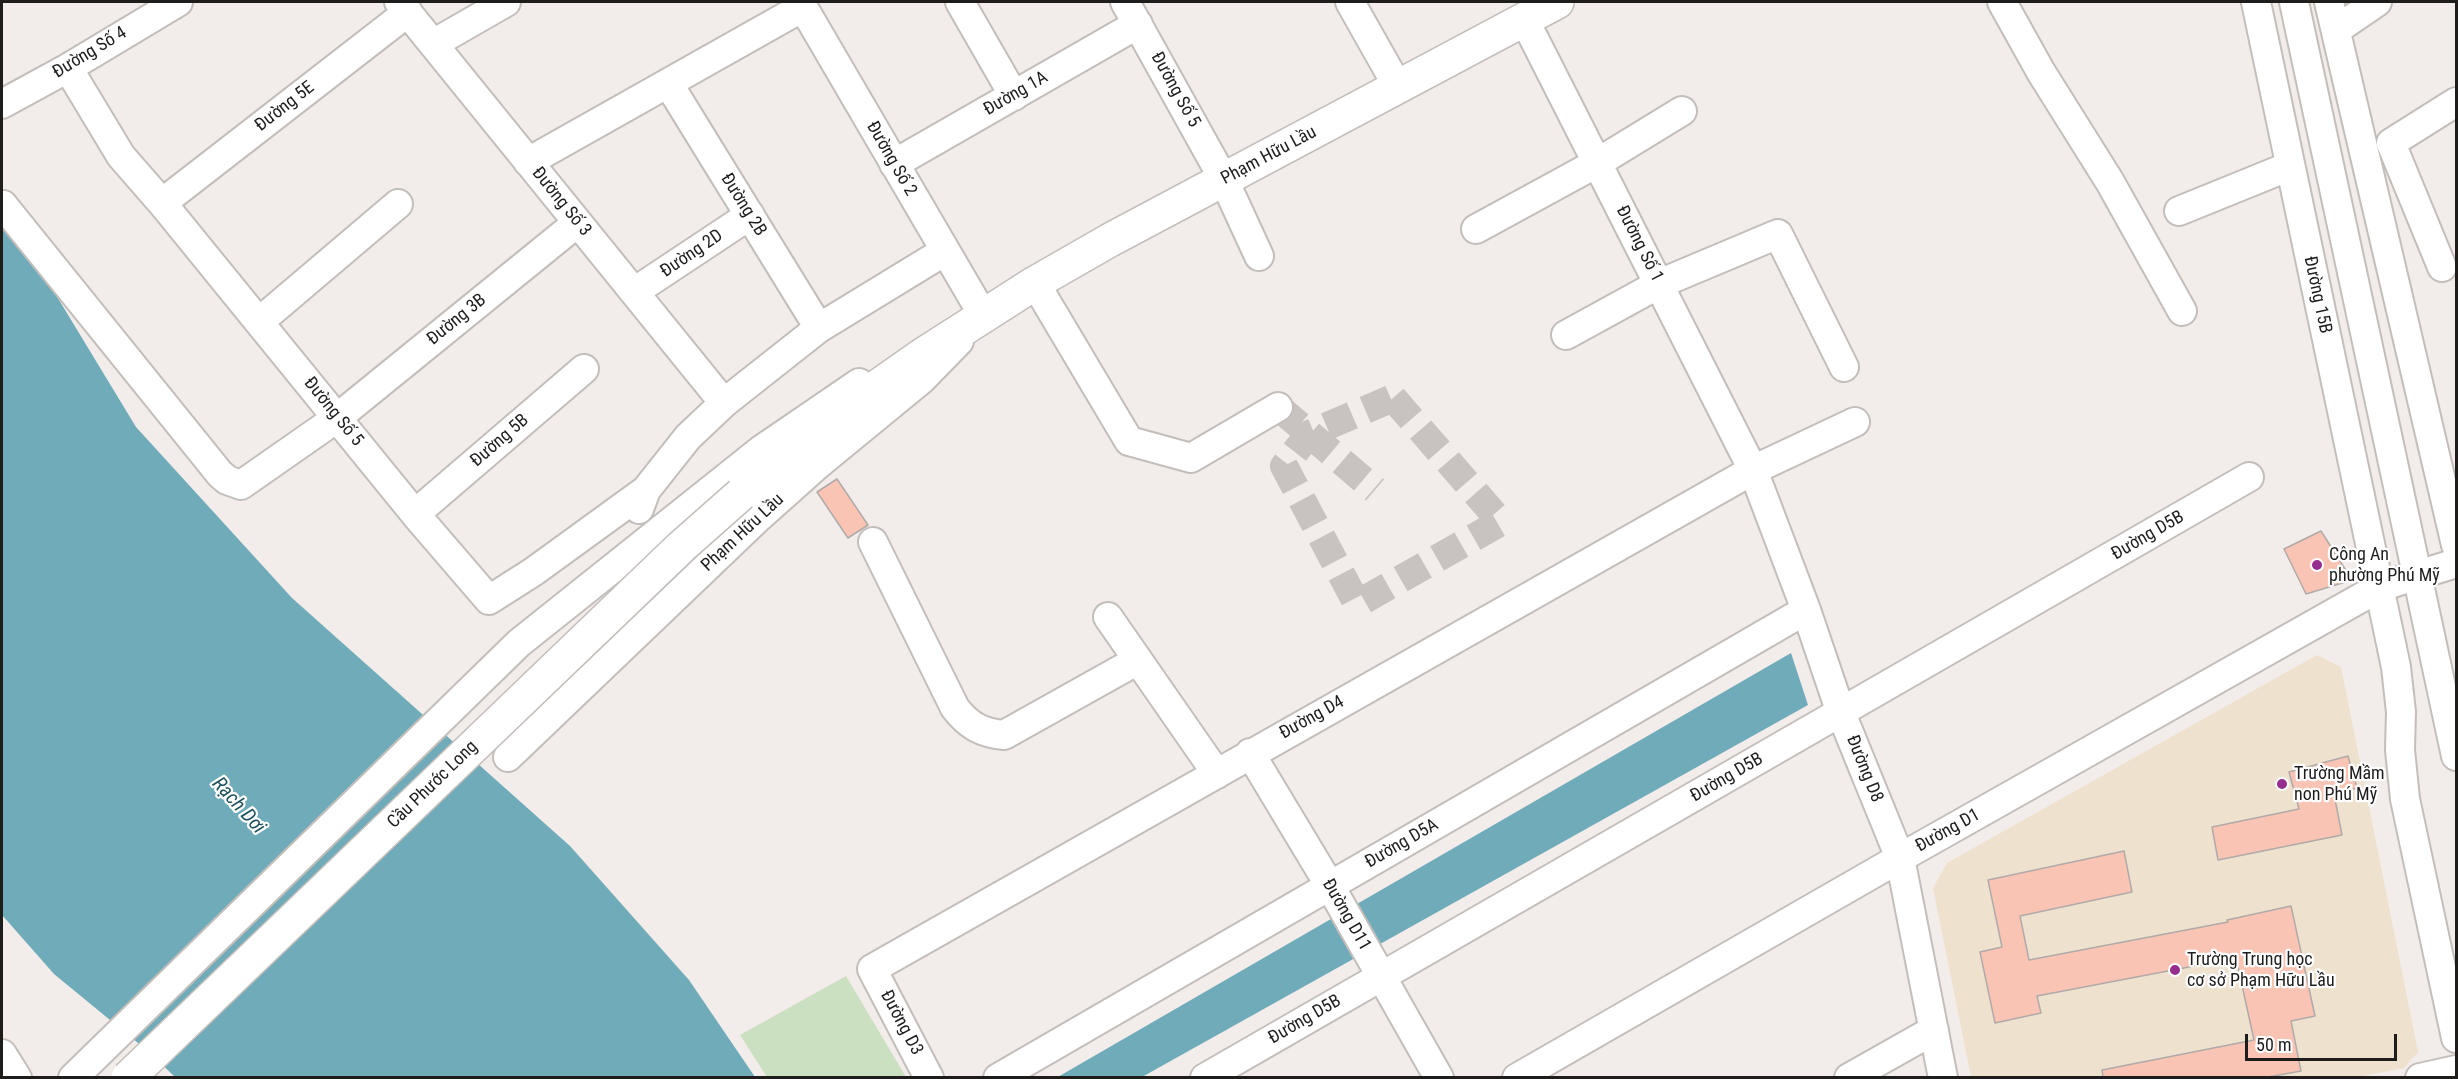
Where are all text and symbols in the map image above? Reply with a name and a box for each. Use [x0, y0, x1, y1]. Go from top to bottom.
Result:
street label: Đường Số 4 [49, 22, 131, 84]
street label: Đường Số 5 [1146, 49, 1204, 131]
street label: Đường 1A [980, 67, 1052, 121]
street label: Đường 5E [251, 77, 319, 137]
street label: Đường Số 2 [861, 118, 921, 200]
street label: Phạm Hữu Lầu [1218, 122, 1320, 190]
street label: Đường Số 3 [527, 163, 595, 241]
street label: Đường 2B [715, 170, 771, 240]
street label: Đường Số 1 [1611, 202, 1667, 286]
street label: Đường 2D [657, 225, 727, 283]
street label: Đường 15B [2298, 254, 2336, 336]
street label: Đường 3B [423, 290, 491, 350]
street label: Đường Số 5 [299, 373, 367, 451]
street label: Đường 5B [467, 410, 533, 472]
street label: Phạm Hữu Lầu [697, 489, 789, 577]
street label: Đường D5B [2108, 507, 2188, 565]
place label: Công An phường Phú Mỹ [2329, 544, 2440, 586]
marker: Công An phường Phú Mỹ [2310, 558, 2324, 572]
street label: Đường D4 [1276, 691, 1348, 745]
street label: Đường D8 [1841, 732, 1887, 806]
street label: Cầu Phước Long [383, 737, 483, 833]
street label: Đường D5B [1687, 749, 1767, 807]
place label: Trường Mầm non Phú Mỹ [2294, 763, 2385, 806]
water label: Rạch Dơi [206, 773, 270, 839]
marker: Trường Mầm non Phú Mỹ [2275, 777, 2289, 791]
street label: Đường D1 [1912, 804, 1984, 858]
street label: Đường D5A [1362, 814, 1442, 874]
street label: Đường D11 [1317, 875, 1375, 955]
place label: Trường Trung học cơ sở Phạm Hữu Lầu [2187, 949, 2335, 992]
marker: Trường Trung học cơ sở Phạm Hữu Lầu [2168, 963, 2182, 977]
street label: Đường D3 [875, 987, 927, 1059]
street label: Đường D5B [1265, 991, 1345, 1049]
scale bar [2248, 1022, 2400, 1060]
text: 50 m [2256, 1034, 2291, 1055]

